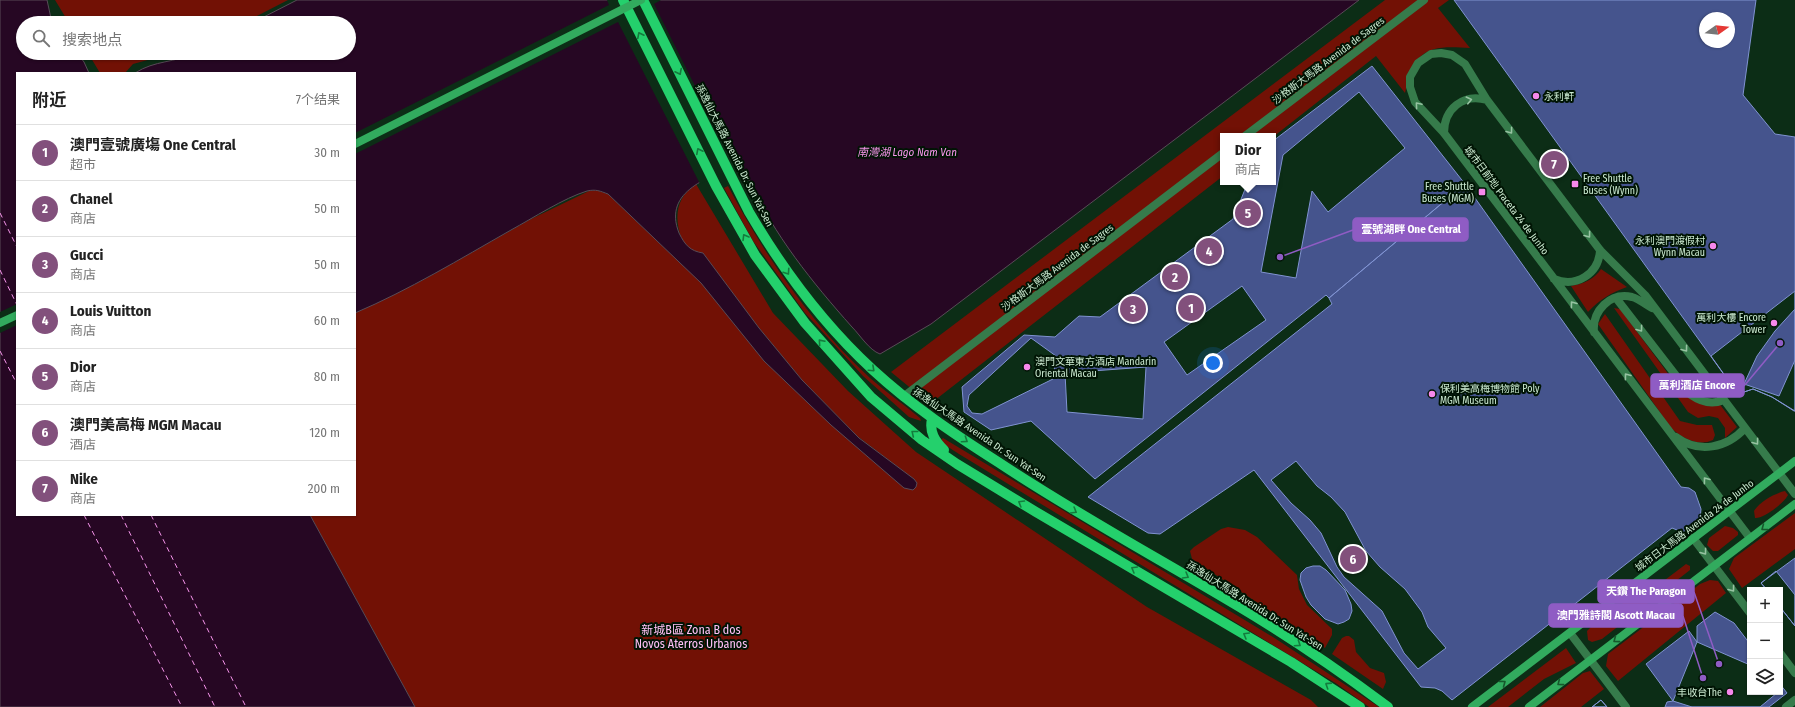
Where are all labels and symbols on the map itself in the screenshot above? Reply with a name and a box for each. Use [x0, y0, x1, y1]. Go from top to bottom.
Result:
north arrow [1699, 12, 1735, 48]
street label: 沙格斯大馬路 Avenida de Sagres [1270, 15, 1387, 107]
one-way arrow [637, 31, 645, 39]
one-way arrow [675, 68, 682, 76]
street label: 孫逸仙大馬路 Avenida Dr. Sun Yat-Sen [693, 82, 775, 229]
marker: 永利軒 [1531, 91, 1541, 101]
place label: 永利軒 [1544, 91, 1574, 103]
one-way arrow [1465, 96, 1472, 104]
one-way arrow [1415, 102, 1422, 109]
one-way arrow [1505, 127, 1512, 134]
street label: 城市日前地 Praceta 24 de Junho [1461, 144, 1551, 257]
water label: 南灣湖 Lago Nam Van [857, 146, 957, 159]
one-way arrow [696, 148, 703, 155]
pin: 7 [1541, 149, 1567, 179]
place label: Free Shuttle Buses (Wynn) [1583, 173, 1638, 197]
marker: Free Shuttle Buses (Wynn) [1570, 179, 1580, 189]
place label: Free Shuttle Buses (MGM) [1422, 181, 1474, 205]
marker: Free Shuttle Buses (MGM) [1477, 187, 1487, 197]
pin: 5 [1235, 198, 1261, 228]
callout: 壹號湖畔 One Central [1353, 218, 1468, 241]
street label: 沙格斯大馬路 Avenida de Sagres [999, 222, 1116, 314]
text: 壹號湖畔 One Central [1361, 223, 1462, 236]
one-way arrow [1584, 231, 1591, 238]
one-way arrow [742, 234, 750, 241]
place label: 永利澳門渡假村 Wynn Macau [1635, 235, 1705, 259]
pin: 4 [1196, 236, 1222, 266]
marker: 永利澳門渡假村 Wynn Macau [1708, 241, 1718, 251]
pin: 2 [1162, 262, 1188, 292]
one-way arrow [782, 268, 789, 275]
pin: 1 [1178, 293, 1204, 323]
pin: 3 [1120, 294, 1146, 324]
one-way arrow [1571, 302, 1578, 309]
place label: 萬利大樓 Encore Tower [1696, 312, 1767, 336]
marker: 萬利大樓 Encore Tower [1769, 318, 1779, 328]
one-way arrow [1635, 324, 1642, 331]
one-way arrow [819, 339, 826, 347]
one-way arrow [1680, 344, 1687, 351]
your location [1203, 353, 1223, 373]
place label: 澳門文華東方酒店 Mandarin Oriental Macau [1035, 356, 1156, 380]
marker: 澳門文華東方酒店 Mandarin Oriental Macau [1022, 362, 1032, 372]
one-way arrow [867, 364, 875, 372]
one-way arrow [1625, 374, 1632, 381]
callout: 萬利酒店 Encore [1651, 374, 1744, 397]
text: 萬利酒店 Encore [1659, 379, 1736, 392]
place label: 保利美高梅博物館 Poly MGM Museum [1440, 383, 1540, 407]
street label: 孫逸仙大馬路 Avenida Dr. Sun Yat-Sen [910, 386, 1049, 484]
marker: 保利美高梅博物館 Poly MGM Museum [1427, 389, 1437, 399]
one-way arrow [911, 431, 918, 438]
one-way arrow [961, 436, 968, 443]
one-way arrow [1751, 437, 1758, 444]
street label: 城市日大馬路 Avenida 24 de Junho [1633, 477, 1756, 574]
one-way arrow [1704, 477, 1711, 484]
one-way arrow [1018, 500, 1025, 508]
one-way arrow [1070, 507, 1077, 514]
one-way arrow [1761, 523, 1768, 530]
pin: 6 [1340, 544, 1366, 574]
one-way arrow [1699, 547, 1706, 554]
street label: 孫逸仙大馬路 Avenida Dr. Sun Yat-Sen [1184, 559, 1325, 653]
one-way arrow [1131, 566, 1138, 574]
one-way arrow [1182, 572, 1190, 579]
callout: 天鑽 The Paragon [1598, 580, 1694, 603]
text: 天鑽 The Paragon [1606, 585, 1686, 598]
one-way arrow [1727, 585, 1734, 592]
callout: 澳門雅詩閣 Ascott Macau [1549, 604, 1683, 627]
text: 澳門雅詩閣 Ascott Macau [1557, 609, 1675, 622]
district label: 新城B區 Zona B dos Novos Aterros Urbanos [635, 623, 747, 651]
one-way arrow [1243, 632, 1250, 639]
one-way arrow [1614, 635, 1621, 642]
one-way arrow [1293, 639, 1300, 646]
one-way arrow [1557, 679, 1564, 686]
one-way arrow [1499, 681, 1506, 688]
one-way arrow [1325, 682, 1332, 690]
place label: 丰收台The [1677, 687, 1722, 699]
marker: 丰收台The [1725, 687, 1735, 697]

